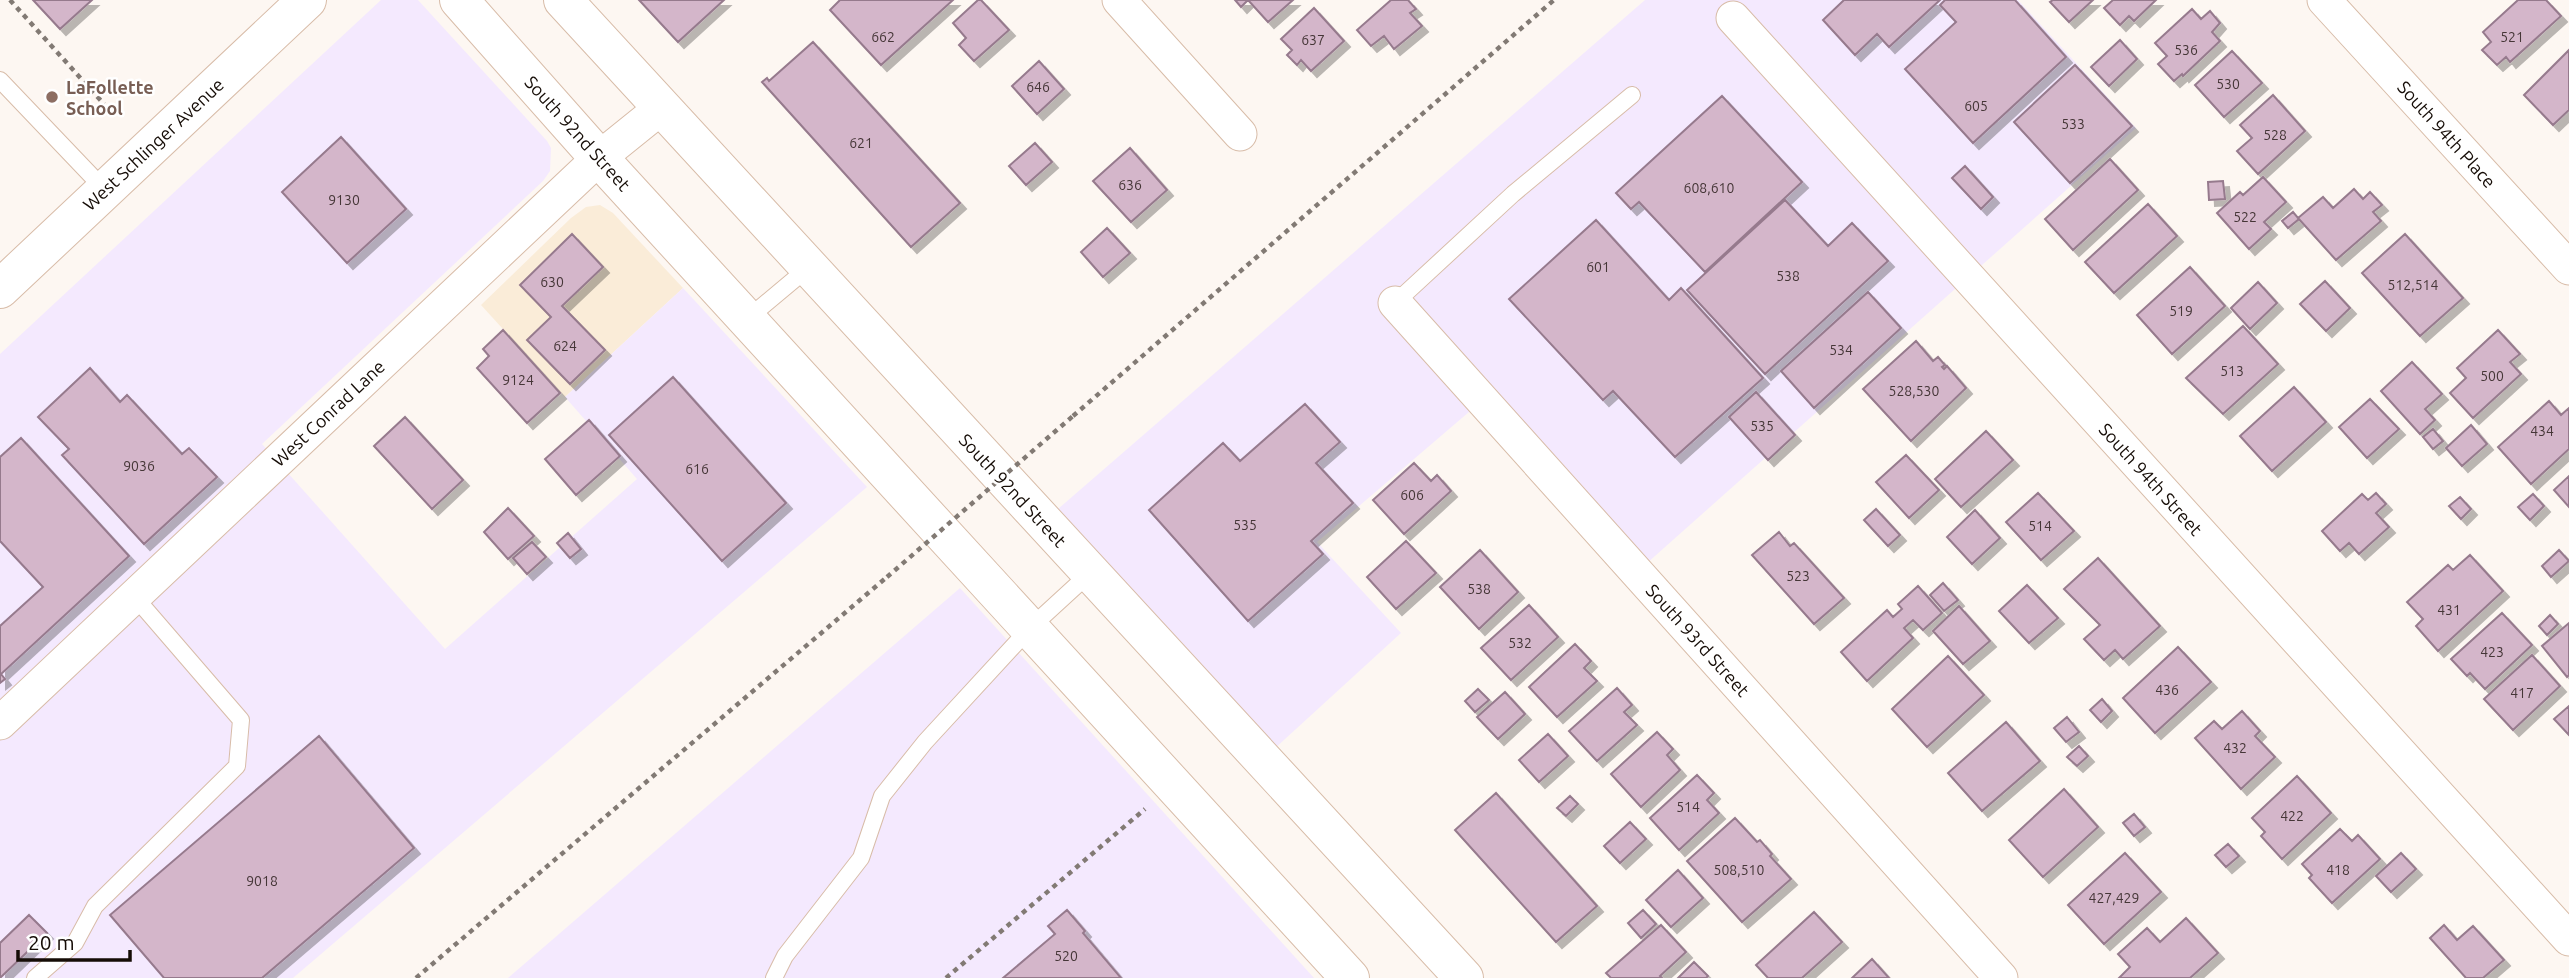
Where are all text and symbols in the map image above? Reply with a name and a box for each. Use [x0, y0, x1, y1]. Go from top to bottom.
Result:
house number: 662 [871, 29, 895, 45]
house number: 521 [2500, 29, 2524, 45]
house number: 637 [1301, 32, 1325, 48]
house number: 536 [2174, 42, 2198, 58]
street label: South 92nd Street [521, 72, 635, 194]
street label: West Schlinger Avenue [79, 74, 227, 214]
house number: 530 [2216, 76, 2240, 92]
place label: LaFollette School [66, 77, 154, 118]
street label: South 94th Place [2394, 77, 2500, 191]
house number: 646 [1026, 79, 1050, 95]
marker: LaFollette School [44, 89, 60, 105]
house number: 605 [1964, 98, 1988, 114]
house number: 533 [2061, 116, 2085, 132]
house number: 528 [2263, 127, 2287, 143]
house number: 621 [849, 135, 873, 151]
house number: 636 [1118, 177, 1142, 193]
house number: 608,610 [1684, 180, 1735, 196]
house number: 9130 [328, 192, 360, 208]
house number: 522 [2233, 209, 2257, 225]
house number: 601 [1586, 259, 1610, 275]
house number: 538 [1776, 268, 1800, 284]
house number: 630 [540, 274, 564, 290]
house number: 512,514 [2388, 277, 2439, 293]
house number: 519 [2169, 303, 2193, 319]
house number: 624 [553, 338, 577, 354]
house number: 534 [1829, 342, 1853, 358]
street label: West Conrad Lane [268, 356, 388, 470]
house number: 513 [2220, 363, 2244, 379]
house number: 500 [2480, 368, 2504, 384]
house number: 9124 [502, 372, 534, 388]
house number: 528,530 [1889, 383, 1940, 399]
house number: 535 [1750, 418, 1774, 434]
street label: South 94th Street [2095, 419, 2207, 539]
house number: 434 [2530, 423, 2554, 439]
street label: South 92nd Street [955, 429, 1071, 551]
house number: 9036 [123, 458, 155, 474]
house number: 616 [685, 461, 709, 477]
house number: 606 [1400, 487, 1424, 503]
house number: 535 [1233, 517, 1257, 533]
house number: 514 [2028, 518, 2052, 534]
house number: 523 [1786, 568, 1810, 584]
street label: South 93rd Street [1642, 580, 1754, 700]
house number: 538 [1467, 581, 1491, 597]
house number: 431 [2437, 602, 2461, 618]
house number: 532 [1508, 635, 1532, 651]
house number: 423 [2480, 644, 2504, 660]
house number: 436 [2155, 682, 2179, 698]
house number: 417 [2510, 685, 2534, 701]
house number: 432 [2223, 740, 2247, 756]
house number: 514 [1676, 799, 1700, 815]
house number: 422 [2280, 808, 2304, 824]
house number: 508,510 [1714, 862, 1765, 878]
house number: 418 [2326, 862, 2350, 878]
house number: 9018 [246, 873, 278, 889]
house number: 427,429 [2089, 890, 2139, 906]
scale bar [18, 918, 130, 962]
text: 20 m [28, 930, 75, 954]
house number: 520 [1054, 948, 1078, 964]

